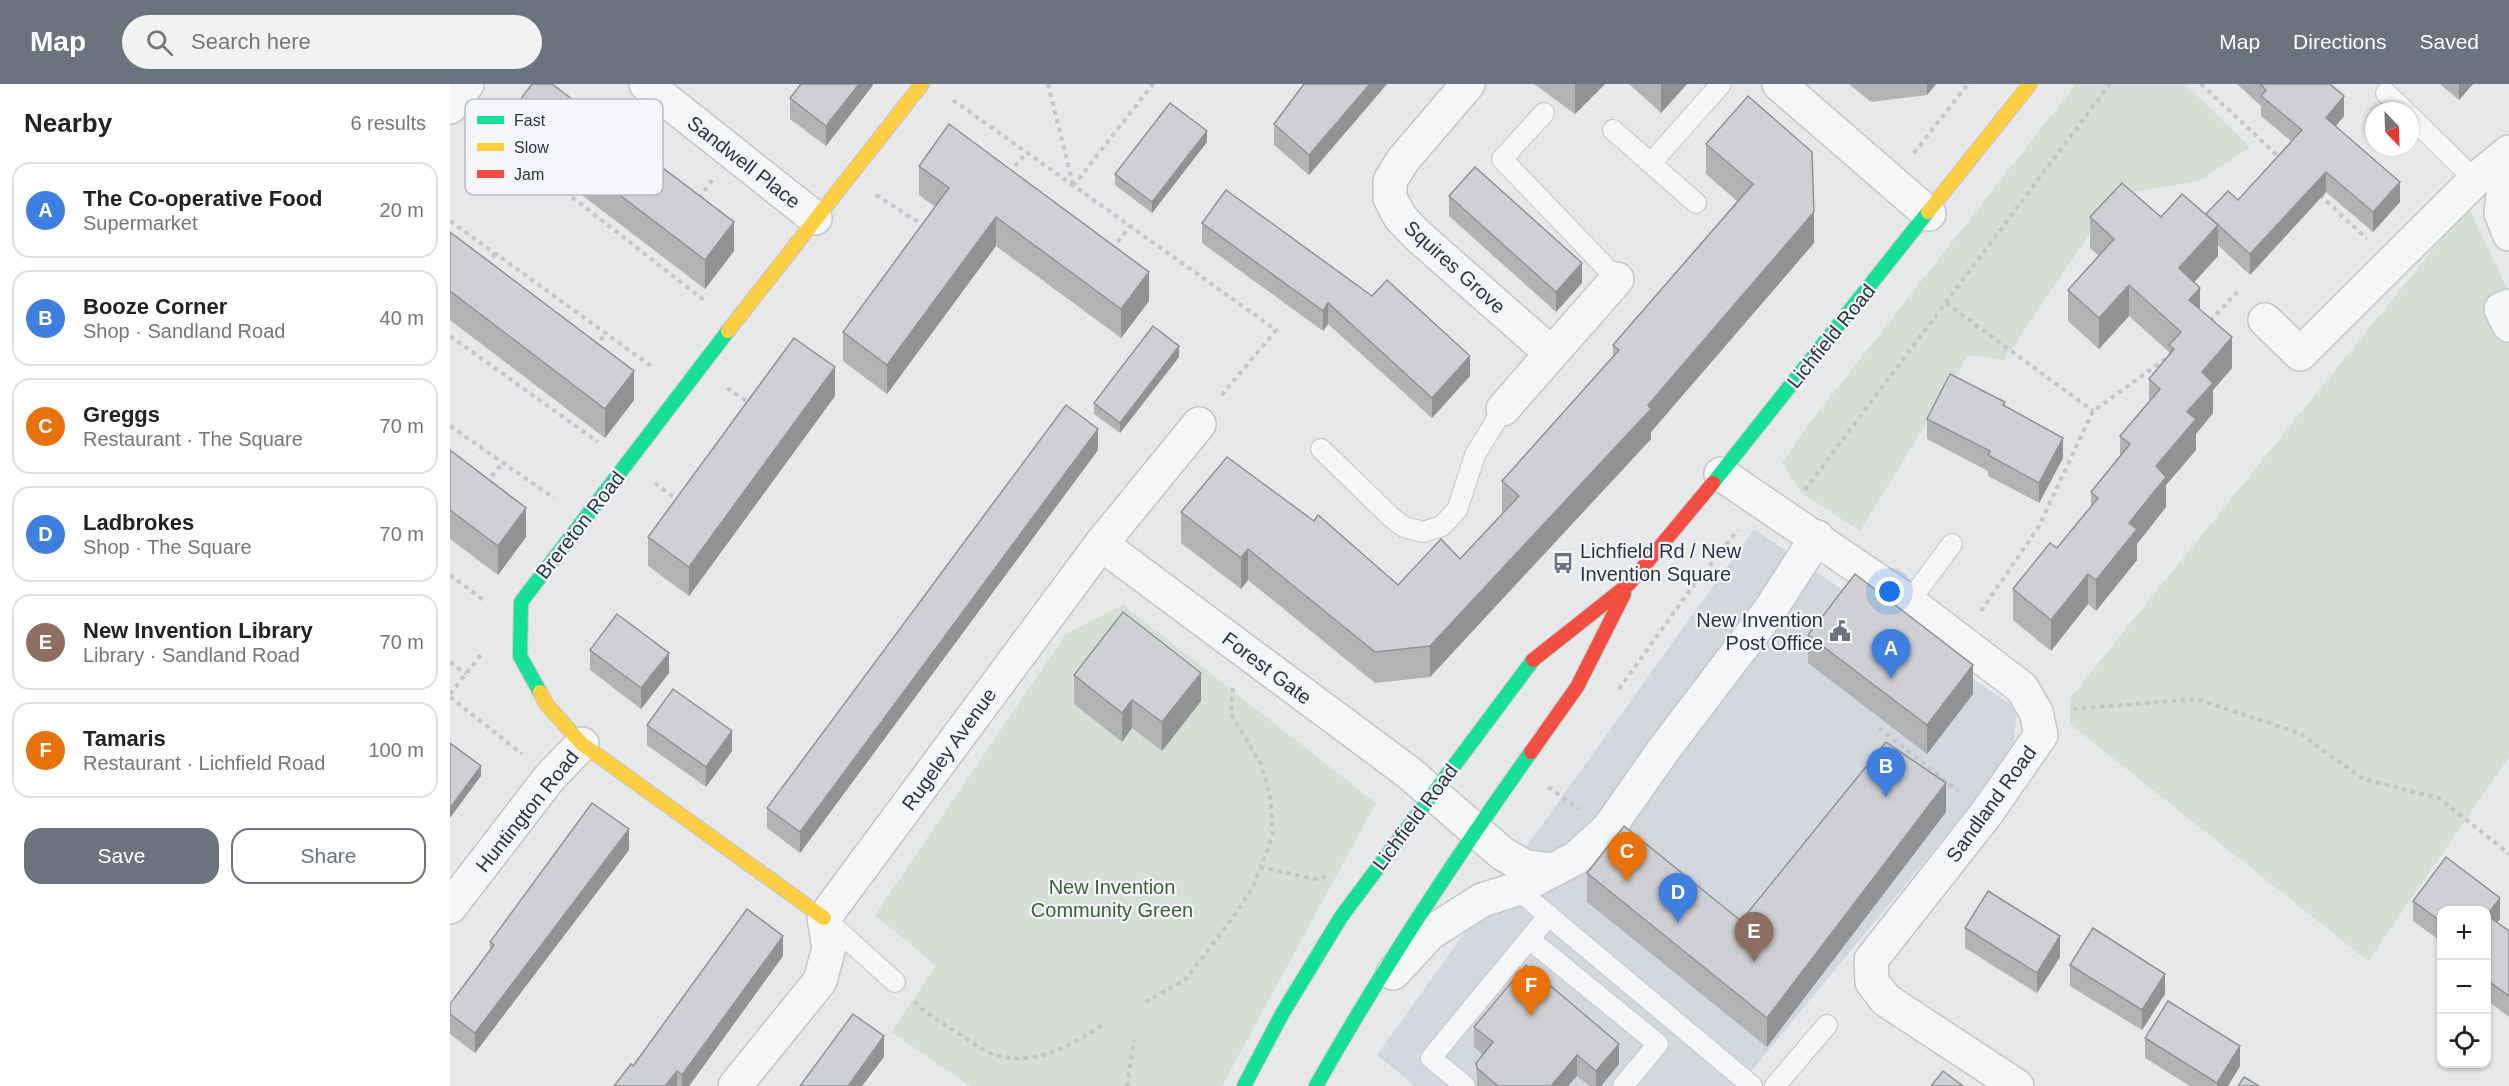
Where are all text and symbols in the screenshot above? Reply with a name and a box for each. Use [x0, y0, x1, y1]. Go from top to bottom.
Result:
search box [122, 15, 542, 69]
text: Map [30, 26, 86, 57]
icon: search [143, 26, 176, 59]
text: Search here [191, 29, 311, 54]
text: Map [2219, 30, 2260, 53]
text: Directions [2293, 30, 2386, 53]
text: Saved [2419, 30, 2479, 53]
legend [465, 99, 663, 195]
north arrow [2365, 102, 2419, 156]
text: Nearby [24, 108, 112, 138]
street label: Sandwell Place [683, 111, 805, 213]
text: 6 results [350, 112, 426, 134]
text: Fast [514, 112, 546, 129]
text: Slow [514, 139, 549, 156]
text: Jam [514, 166, 544, 183]
text: The Co-operative Food [83, 186, 323, 211]
text: A [38, 199, 53, 221]
text: 20 m [380, 199, 424, 221]
text: Supermarket [83, 212, 198, 234]
street label: Squires Grove [1400, 216, 1510, 318]
street label: Lichfield Road [1783, 280, 1879, 392]
text: Booze Corner [83, 294, 227, 319]
text: B [38, 307, 53, 329]
text: 40 m [380, 307, 424, 329]
text: Shop · Sandland Road [83, 320, 285, 342]
text: Greggs [83, 402, 160, 427]
text: C [38, 415, 53, 437]
text: 70 m [380, 415, 424, 437]
text: Restaurant · The Square [83, 428, 303, 450]
street label: Brereton Road [531, 467, 629, 583]
text: Ladbrokes [83, 510, 194, 535]
text: D [38, 523, 53, 545]
text: 70 m [380, 523, 424, 545]
text: Shop · The Square [83, 536, 252, 558]
place label: Lichfield Rd / New Invention Square [1580, 540, 1742, 585]
bus stop icon: Lichfield Rd / New Invention Square [1551, 551, 1575, 575]
your location [1875, 577, 1904, 606]
place label: New Invention Post Office [1696, 609, 1823, 654]
text: New Invention Library [83, 618, 313, 643]
public building icon: New Invention Post Office [1828, 619, 1852, 643]
street label: Forest Gate [1218, 627, 1316, 709]
pin: A [1872, 630, 1910, 679]
text: E [39, 631, 52, 653]
text: 70 m [380, 631, 424, 653]
text: Library · Sandland Road [83, 644, 300, 666]
street label: Rugeley Avenue [897, 684, 1001, 814]
text: Tamaris [83, 726, 166, 751]
text: F [39, 739, 52, 761]
text: 100 m [368, 739, 424, 761]
street label: Sandland Road [1942, 742, 2040, 866]
street label: Huntington Road [471, 746, 583, 876]
pin: B [1866, 748, 1906, 797]
text: Restaurant · Lichfield Road [83, 752, 325, 774]
street label: Lichfield Road [1368, 760, 1462, 874]
button: Save [24, 828, 219, 884]
button: Share [231, 828, 426, 884]
pin: C [1608, 832, 1646, 882]
pin: D [1658, 874, 1698, 923]
park label: New Invention Community Green [1031, 876, 1193, 921]
map controls [2437, 906, 2491, 1068]
button: + [2437, 906, 2491, 960]
pin: E [1734, 912, 1774, 962]
button: − [2437, 960, 2491, 1014]
pin: F [1512, 966, 1550, 1016]
button: locate [2437, 1014, 2491, 1068]

